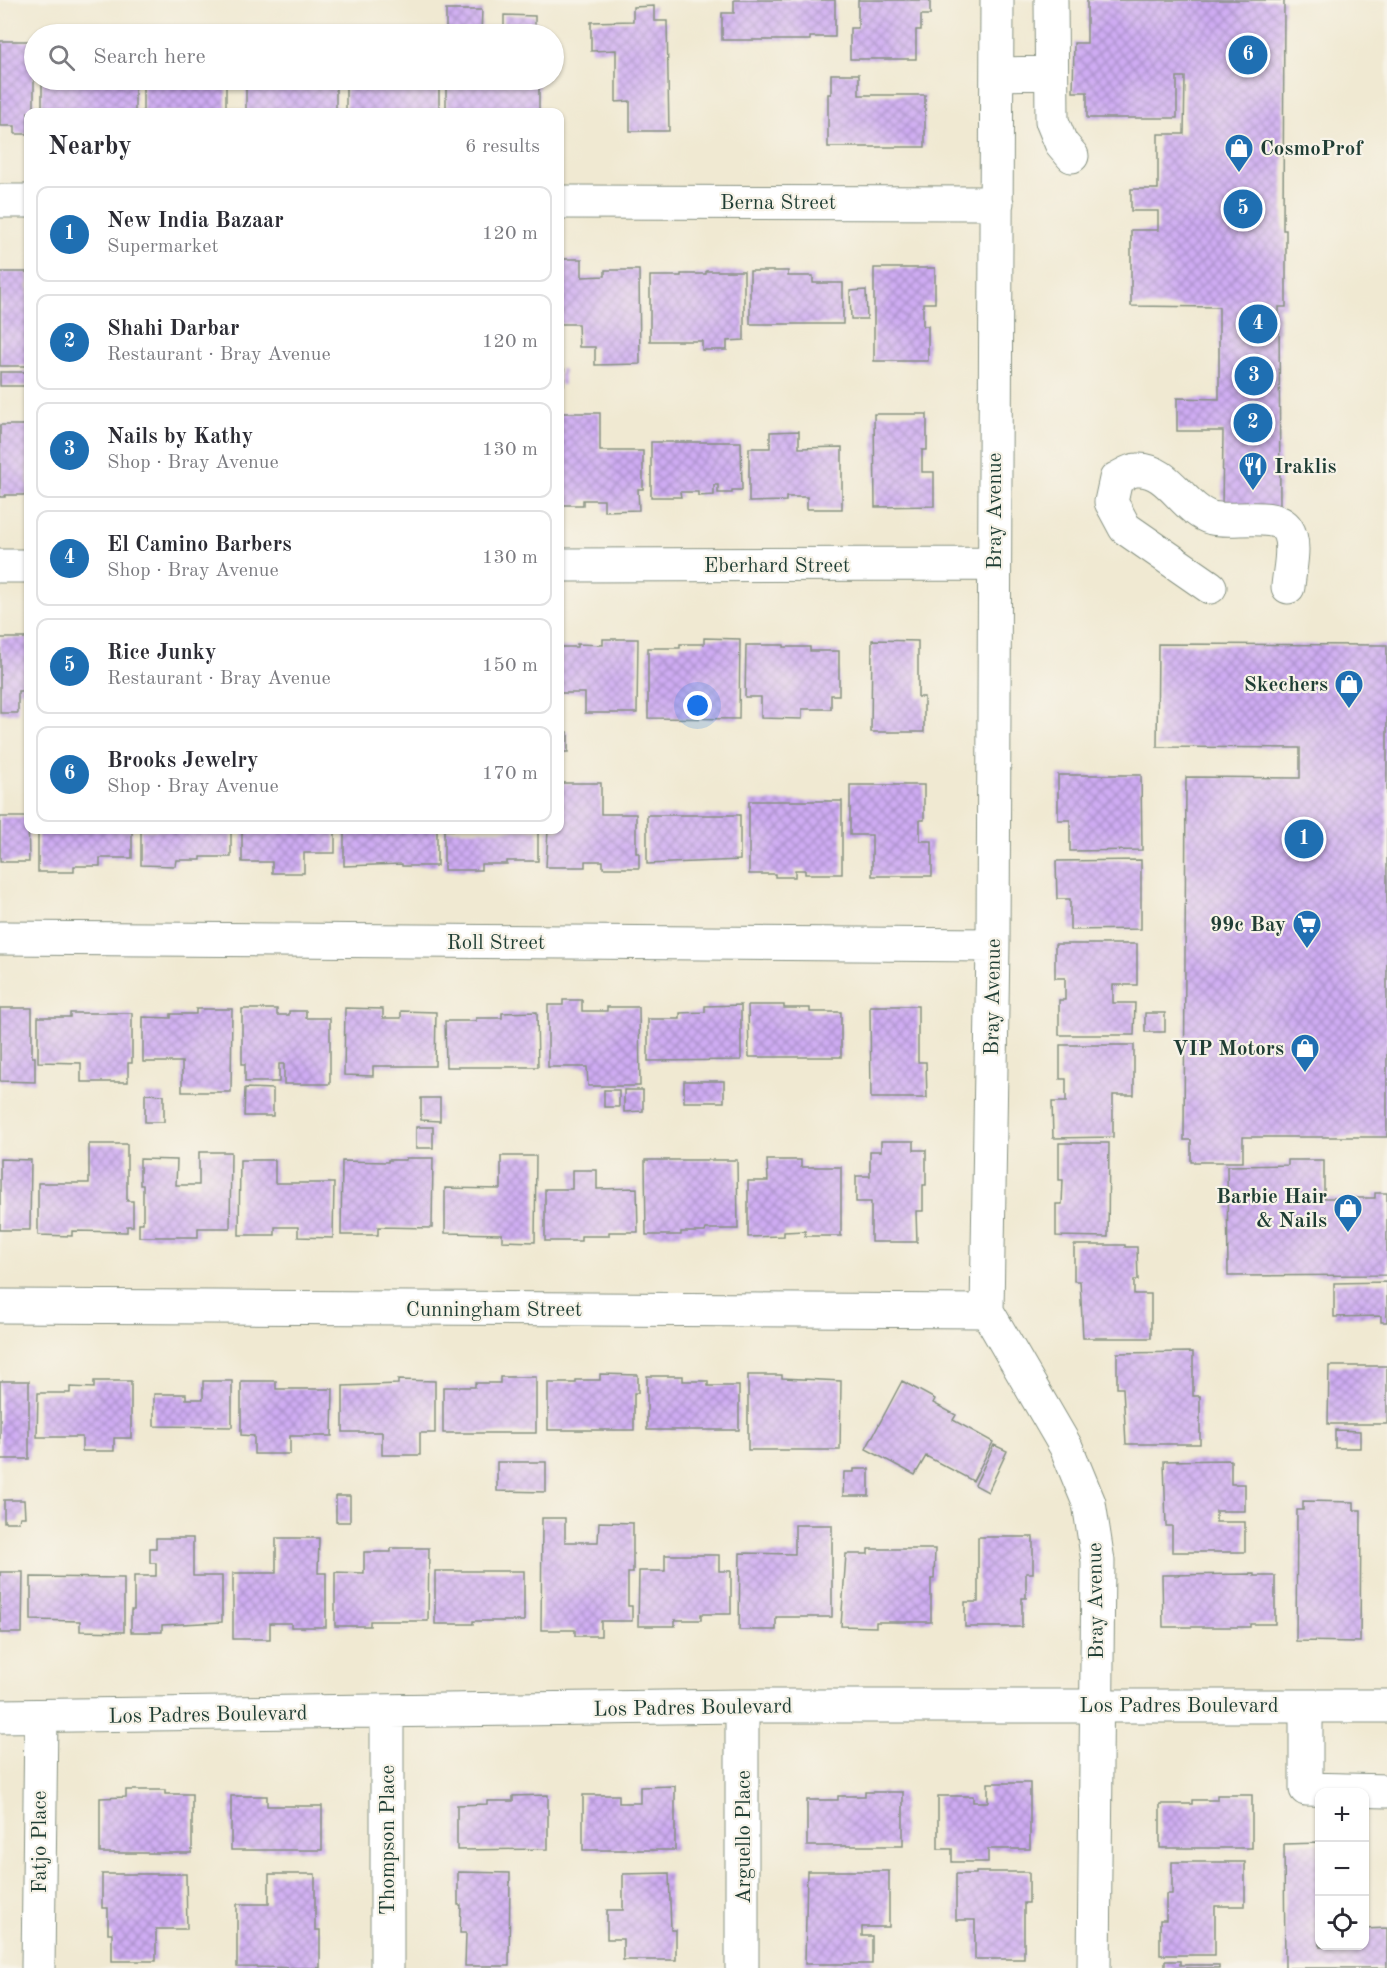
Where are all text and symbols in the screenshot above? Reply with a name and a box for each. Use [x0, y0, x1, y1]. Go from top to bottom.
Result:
search box [24, 24, 564, 90]
pin: 6 [1228, 32, 1268, 78]
icon: search [45, 41, 78, 74]
text: Search here [93, 46, 206, 68]
shop icon: CosmoProf [1223, 132, 1255, 174]
text: Nearby [48, 134, 132, 160]
text: 6 results [465, 137, 540, 157]
place label: CosmoProf [1260, 139, 1364, 160]
pin: 5 [1224, 186, 1262, 232]
street label: Berna Street [720, 193, 836, 214]
text: New India Bazaar [107, 210, 284, 232]
text: 1 [64, 224, 75, 244]
text: 120 m [482, 224, 538, 244]
text: Supermarket [107, 237, 218, 257]
pin: 4 [1238, 302, 1278, 346]
text: Shahi Darbar [107, 318, 240, 340]
text: 2 [64, 332, 75, 352]
text: 120 m [482, 332, 538, 352]
text: Restaurant · Bray Avenue [107, 345, 331, 365]
pin: 3 [1234, 354, 1274, 398]
pin: 2 [1234, 400, 1272, 446]
text: Nails by Kathy [107, 426, 253, 448]
text: 3 [64, 440, 75, 460]
text: 130 m [482, 440, 538, 460]
restaurant icon: Iraklis [1237, 450, 1269, 492]
text: Shop · Bray Avenue [107, 453, 279, 473]
street label: Bray Avenue [985, 453, 1006, 569]
place label: Iraklis [1274, 457, 1337, 478]
text: El Camino Barbers [107, 534, 292, 556]
text: 4 [64, 548, 75, 568]
text: 130 m [482, 548, 538, 568]
street label: Eberhard Street [704, 556, 850, 577]
text: Shop · Bray Avenue [107, 561, 279, 581]
text: Rice Junky [107, 642, 216, 664]
text: 5 [64, 656, 75, 676]
text: 150 m [482, 656, 538, 676]
shop icon: Skechers [1333, 668, 1365, 710]
text: Restaurant · Bray Avenue [107, 669, 331, 689]
place label: Skechers [1244, 675, 1328, 696]
your location [683, 691, 712, 720]
text: Brooks Jewelry [107, 750, 259, 772]
text: 6 [64, 764, 75, 784]
text: 170 m [482, 764, 538, 784]
text: Shop · Bray Avenue [107, 777, 279, 797]
pin: 1 [1284, 816, 1324, 862]
supermarket icon: 99c Bay [1291, 908, 1323, 950]
place label: 99c Bay [1210, 915, 1286, 936]
street label: Roll Street [447, 933, 545, 954]
street label: Bray Avenue [982, 938, 1005, 1056]
shop icon: VIP Motors [1289, 1032, 1321, 1074]
place label: VIP Motors [1172, 1039, 1284, 1060]
place label: Barbie Hair & Nails [1216, 1187, 1327, 1232]
shop icon: Barbie Hair & Nails [1332, 1192, 1364, 1234]
street label: Cunningham Street [406, 1300, 582, 1321]
street label: Bray Avenue [1085, 1542, 1108, 1660]
street label: Los Padres Boulevard [593, 1696, 793, 1721]
street label: Los Padres Boulevard [1079, 1696, 1279, 1717]
street label: Los Padres Boulevard [108, 1703, 308, 1728]
street label: Thompson Place [378, 1765, 399, 1915]
street label: Arguello Place [734, 1770, 755, 1904]
map controls [1315, 1788, 1369, 1950]
button: + [1315, 1788, 1369, 1842]
street label: Fatjo Place [30, 1791, 51, 1893]
button: − [1315, 1842, 1369, 1896]
button: locate [1315, 1896, 1369, 1950]

